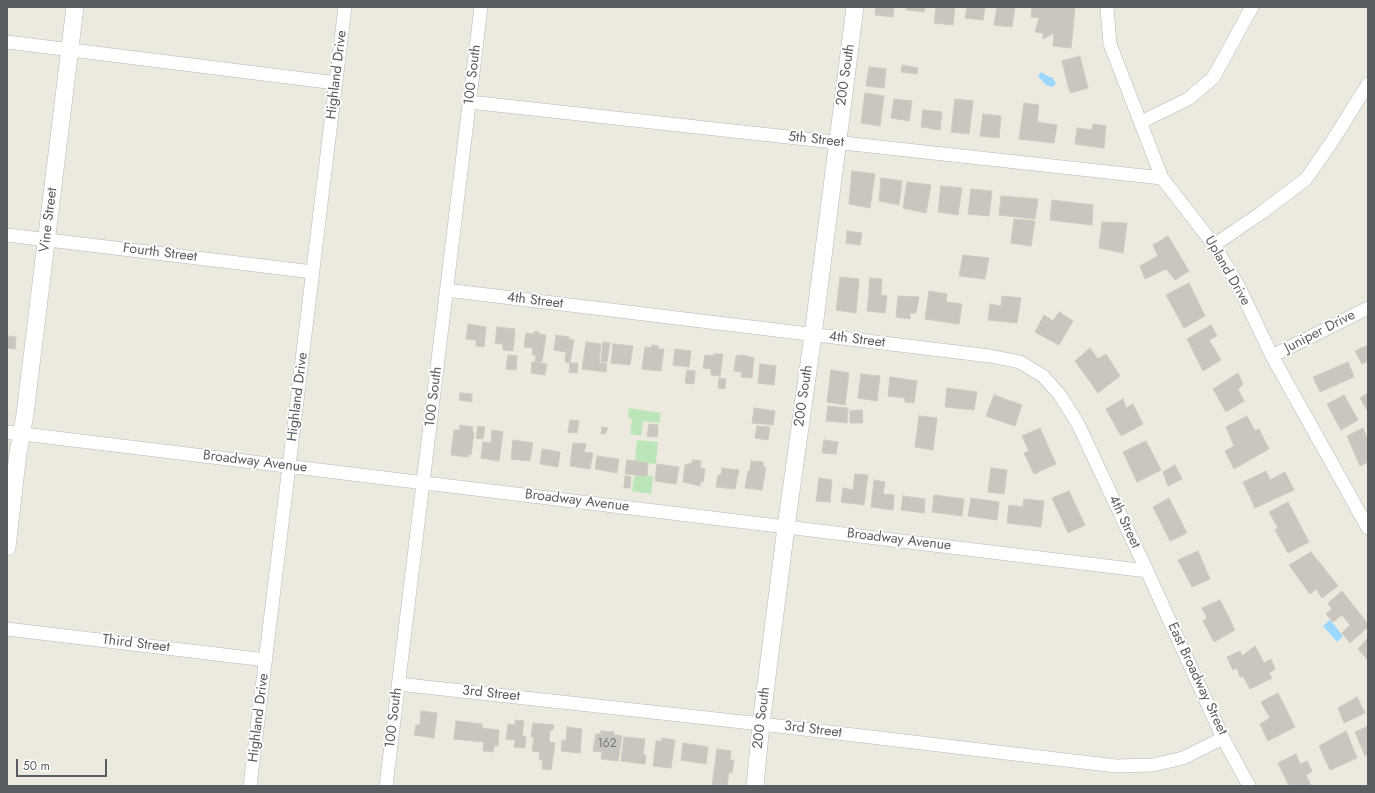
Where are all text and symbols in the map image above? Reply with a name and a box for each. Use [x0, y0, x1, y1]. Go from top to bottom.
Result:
street label: Highland Drive [323, 30, 351, 120]
street label: 200 South [833, 43, 859, 107]
street label: 100 South [461, 44, 485, 106]
street label: 5th Street [787, 129, 845, 151]
street label: Vine Street [37, 187, 61, 253]
street label: Upland Drive [1200, 233, 1254, 309]
street label: Fourth Street [122, 240, 198, 266]
street label: 4th Street [506, 289, 564, 313]
street label: Juniper Drive [1282, 307, 1358, 357]
street label: 4th Street [828, 328, 886, 352]
street label: Highland Drive [284, 352, 312, 442]
street label: 200 South [791, 364, 817, 428]
street label: 100 South [422, 366, 446, 428]
street label: Broadway Avenue [202, 447, 308, 477]
street label: Broadway Avenue [524, 486, 630, 516]
street label: 4th Street [1104, 493, 1144, 551]
street label: Broadway Avenue [846, 525, 952, 555]
street label: East Broadway Street [1164, 620, 1230, 738]
street label: Third Street [101, 632, 171, 656]
street label: Highland Drive [245, 673, 273, 763]
street label: 3rd Street [461, 683, 521, 705]
street label: 200 South [750, 686, 774, 750]
street label: 100 South [382, 687, 406, 749]
street label: 3rd Street [783, 718, 843, 742]
house number: 162 [597, 737, 617, 751]
scale bar [18, 751, 109, 777]
text: 50 m [23, 757, 50, 775]

